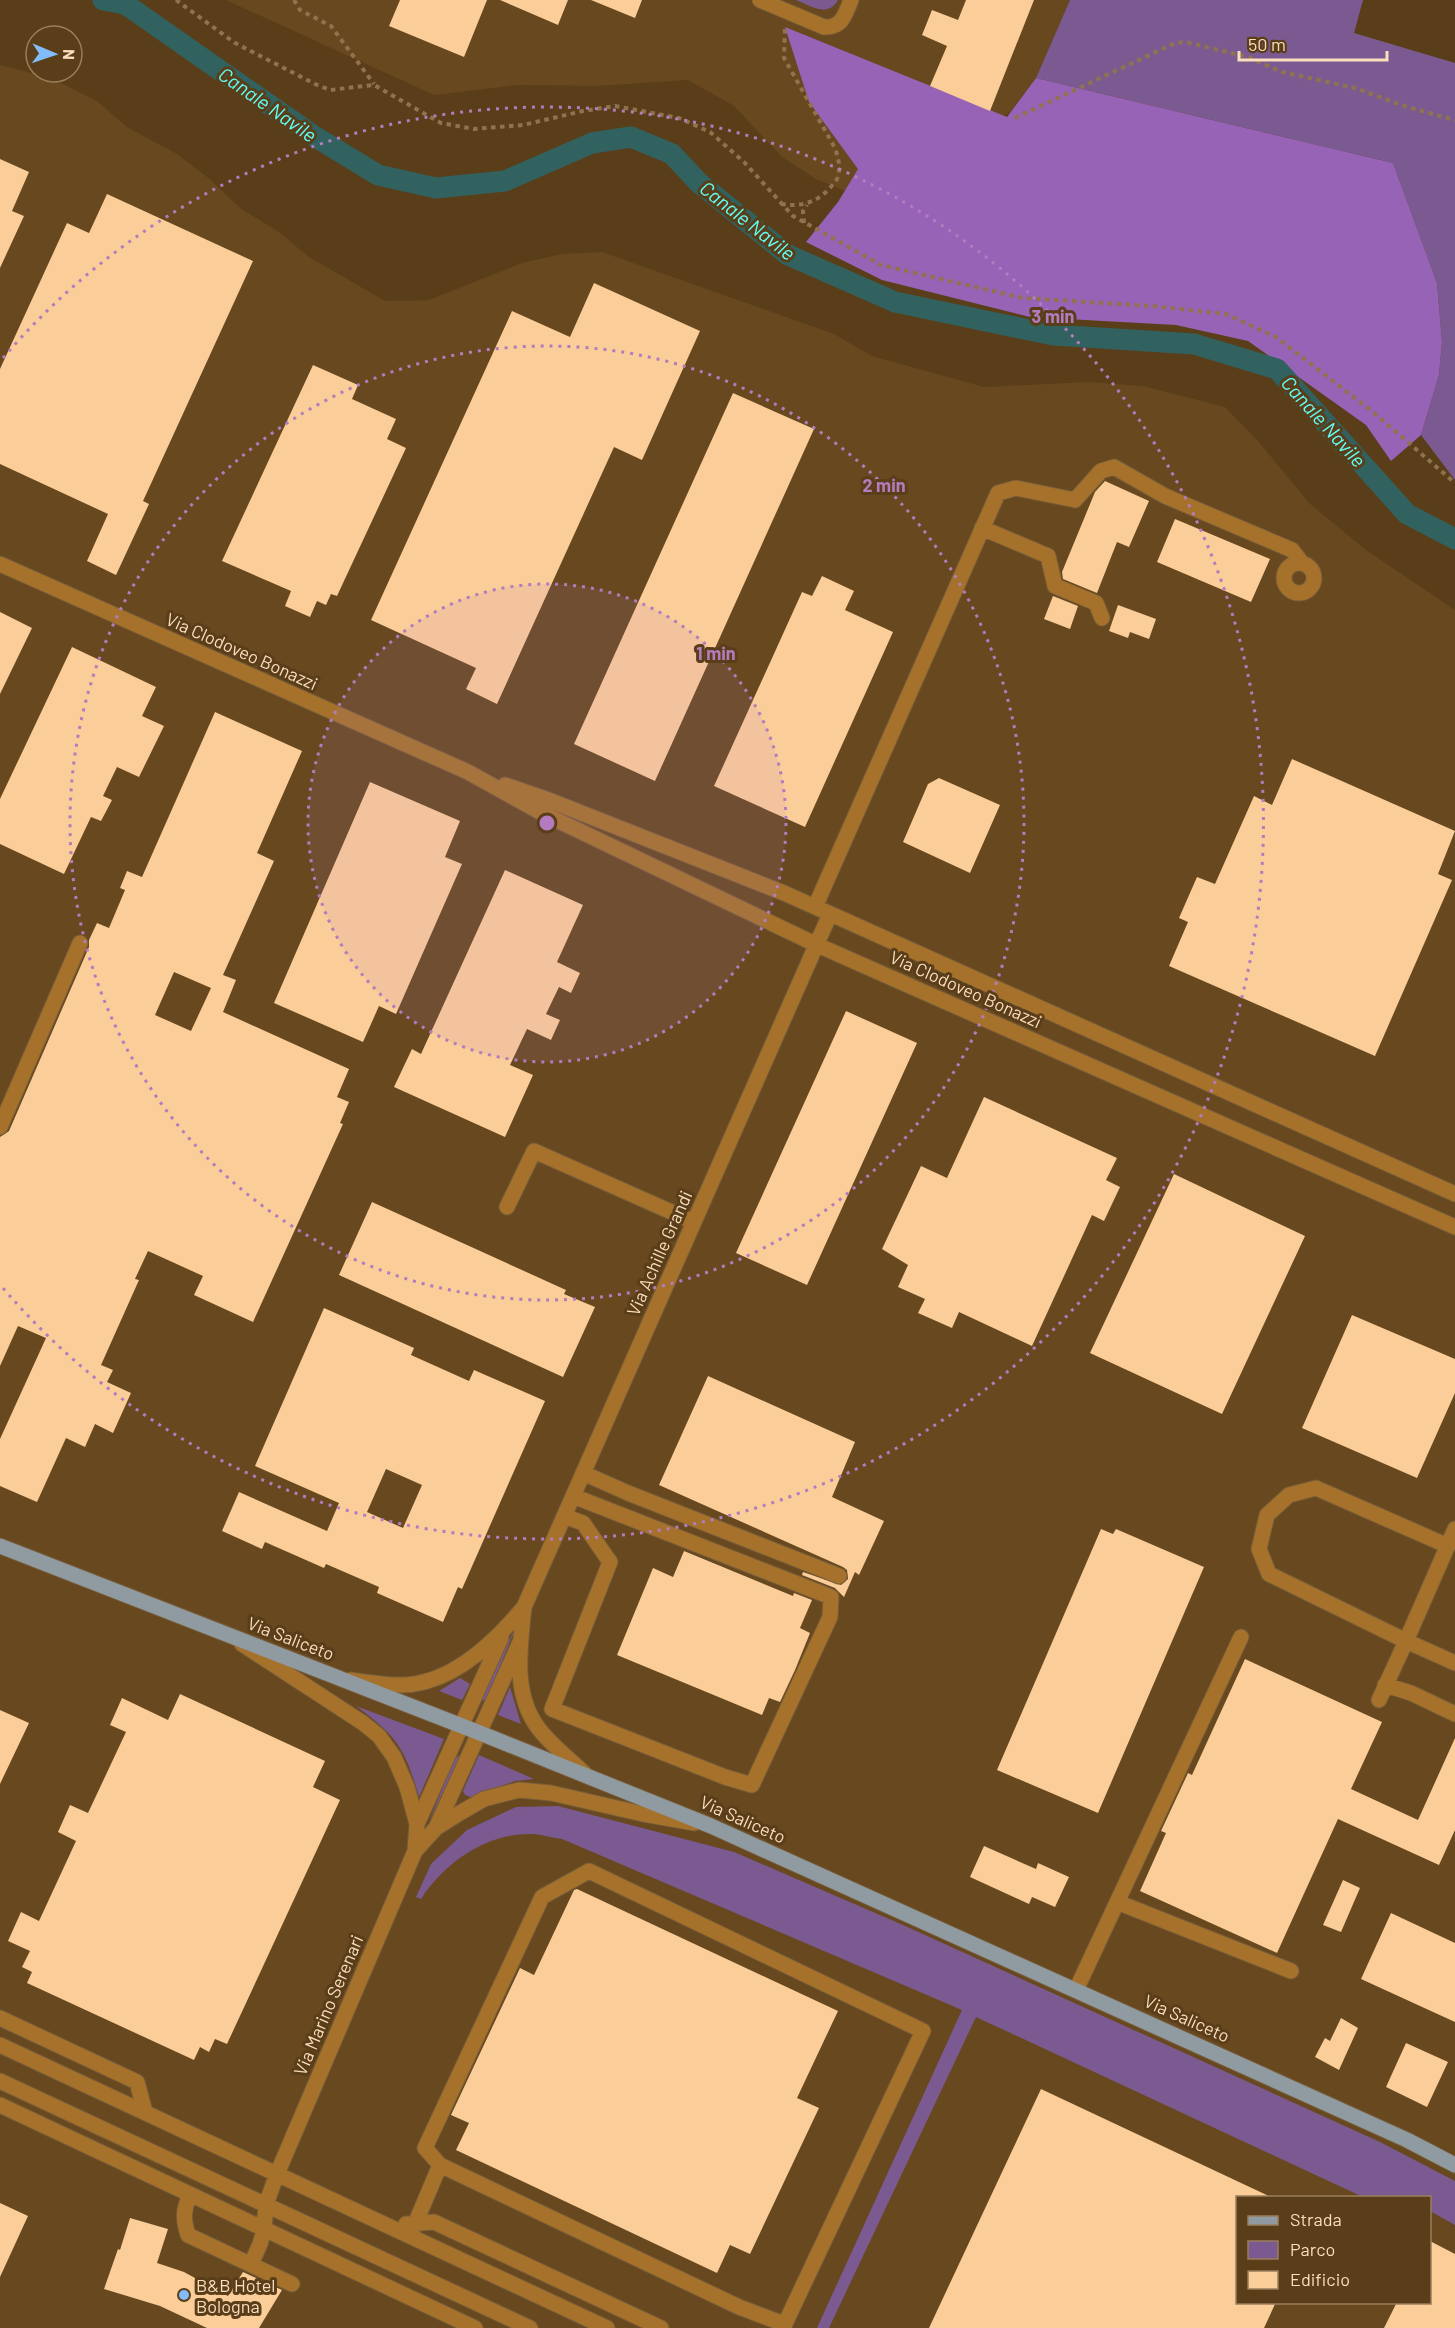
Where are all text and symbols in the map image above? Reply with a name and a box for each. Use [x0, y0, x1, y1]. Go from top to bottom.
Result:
north arrow [24, 24, 84, 84]
scale bar [1239, 24, 1388, 62]
text: 50 m [1248, 33, 1286, 55]
text: N [60, 49, 79, 60]
water label: Canale Navile [214, 61, 322, 147]
water label: Canale Navile [695, 175, 801, 265]
text: 3 min [1032, 305, 1074, 327]
water label: Canale Navile [1277, 370, 1371, 472]
text: 2 min [862, 474, 906, 496]
street label: Via Clodoveo Bonazzi [163, 608, 321, 694]
text: 1 min [696, 642, 736, 664]
centre of rings [537, 813, 557, 833]
street label: Via Clodoveo Bonazzi [887, 946, 1045, 1032]
street label: Via Achille Grandi [622, 1187, 696, 1319]
street label: Via Saliceto [244, 1611, 338, 1665]
street label: Via Saliceto [697, 1790, 789, 1848]
street label: Via Marino Serenari [288, 1931, 368, 2079]
street label: Via Saliceto [1141, 1989, 1233, 2047]
legend [1236, 2196, 1431, 2304]
text: Strada [1290, 2208, 1342, 2230]
text: Parco [1290, 2238, 1335, 2260]
text: Edificio [1290, 2268, 1350, 2290]
place label: B&B Hotel Bologna [196, 2274, 276, 2317]
marker: B&B Hotel Bologna [177, 2288, 191, 2302]

